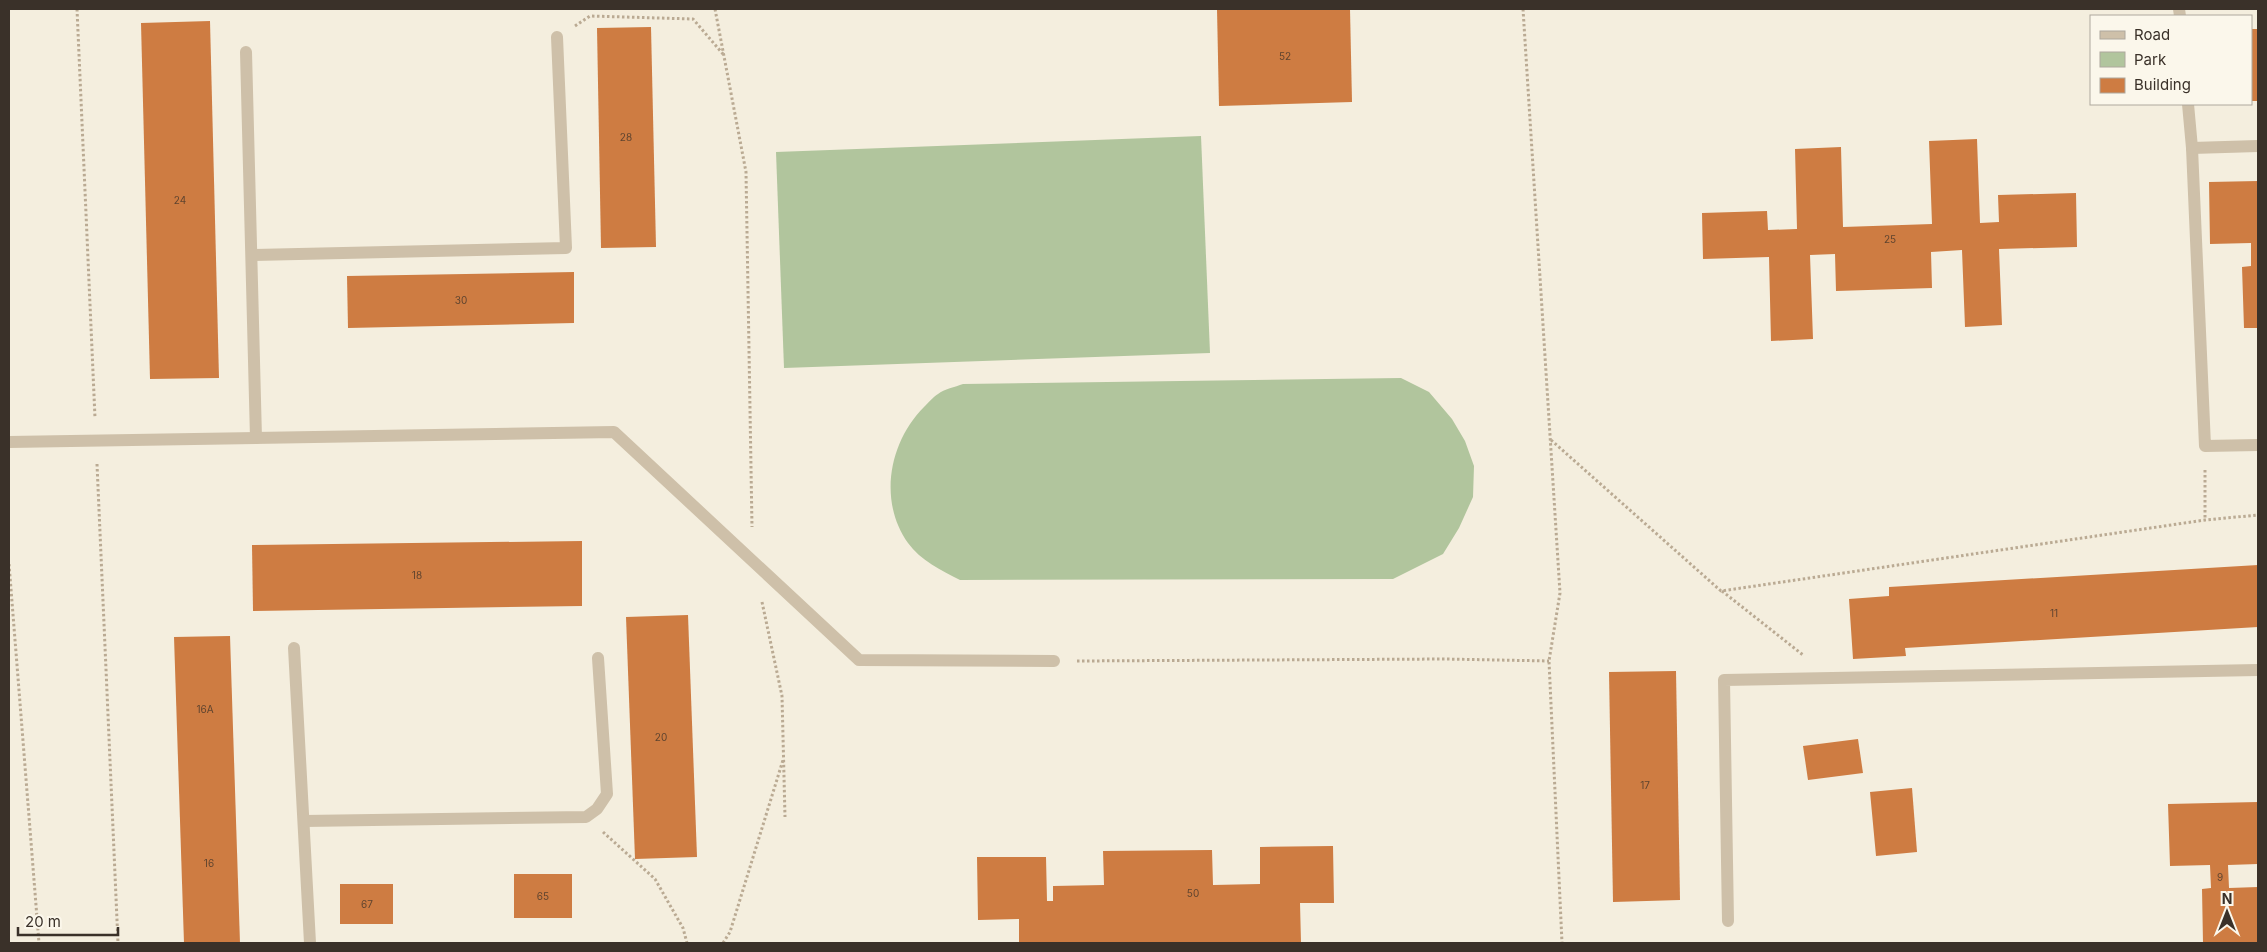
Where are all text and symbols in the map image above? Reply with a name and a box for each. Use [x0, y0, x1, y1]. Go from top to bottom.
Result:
legend [2090, 15, 2252, 105]
text: Road [2134, 25, 2170, 44]
house number: 52 [1279, 50, 1291, 62]
text: Park [2134, 50, 2167, 69]
text: Building [2134, 75, 2191, 94]
house number: 28 [620, 131, 632, 143]
house number: 24 [174, 194, 186, 206]
house number: 25 [1884, 233, 1896, 245]
house number: 30 [455, 294, 467, 306]
house number: 18 [412, 569, 422, 581]
house number: 11 [2050, 607, 2058, 619]
house number: 16А [196, 703, 214, 715]
house number: 20 [655, 731, 667, 743]
house number: 17 [1640, 779, 1650, 791]
house number: 16 [204, 857, 214, 869]
house number: 9 [2217, 871, 2223, 883]
house number: 50 [1187, 887, 1199, 899]
north arrow [2202, 887, 2252, 937]
house number: 65 [537, 890, 549, 902]
text: N [2222, 890, 2232, 907]
house number: 67 [361, 898, 373, 910]
scale bar [18, 904, 118, 936]
text: 20 m [25, 912, 61, 931]

